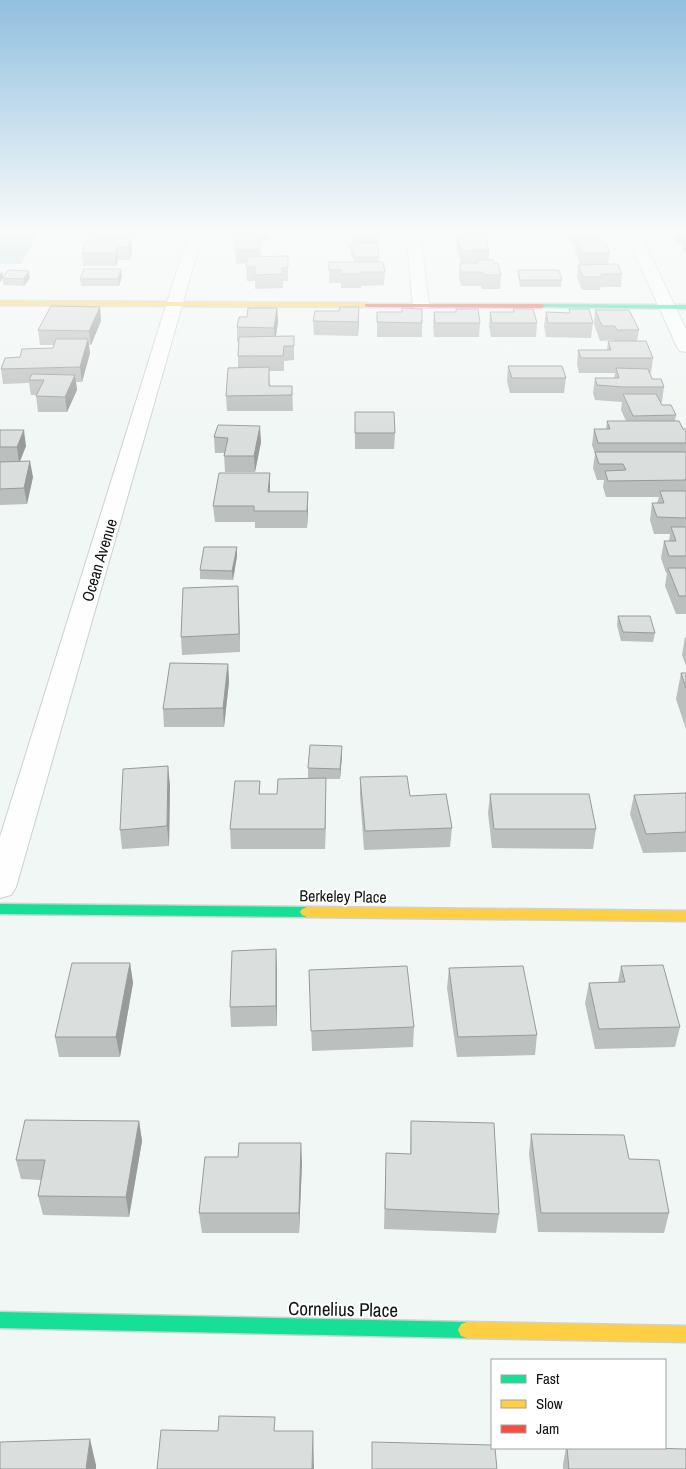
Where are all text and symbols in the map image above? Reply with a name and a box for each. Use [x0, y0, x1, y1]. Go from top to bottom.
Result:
street label: Ocean Avenue [76, 516, 122, 604]
street label: Berkeley Place [299, 884, 387, 908]
street label: Cornelius Place [288, 1295, 398, 1323]
legend [491, 1359, 666, 1449]
text: Fast [536, 1368, 560, 1389]
text: Slow [536, 1393, 563, 1414]
text: Jam [536, 1418, 559, 1439]

